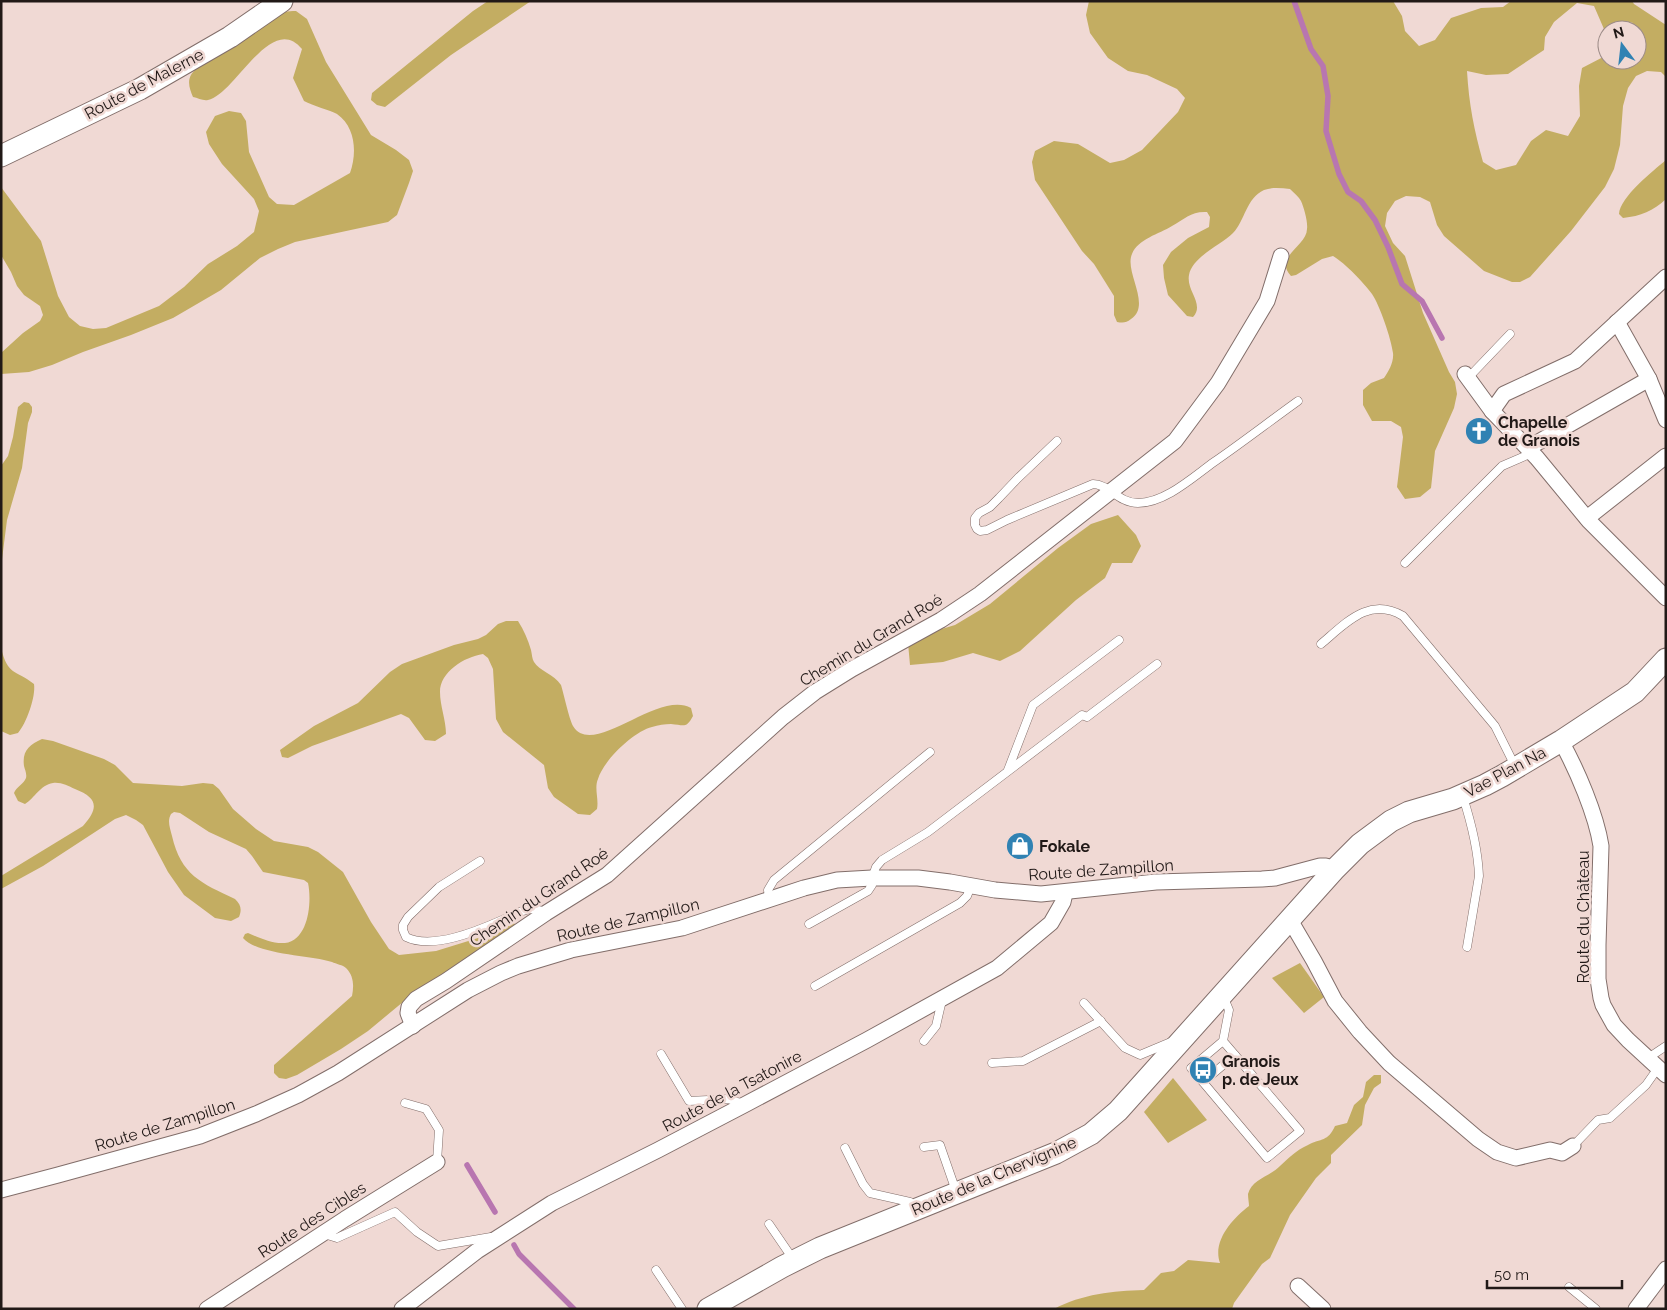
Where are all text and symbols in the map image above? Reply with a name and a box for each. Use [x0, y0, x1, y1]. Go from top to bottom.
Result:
north arrow [1597, 20, 1647, 70]
text: N [1611, 23, 1626, 42]
street label: Route de Malerne [81, 45, 207, 123]
place label: Chapelle de Granois [1498, 413, 1580, 450]
church icon: Chapelle de Granois [1464, 416, 1494, 446]
street label: Chemin du Grand Roé [796, 590, 946, 690]
street label: Vae Plan Na [1461, 743, 1549, 801]
shop icon: Fokale [1005, 831, 1035, 861]
place label: Fokale [1039, 837, 1090, 856]
street label: Chemin du Grand Roé [466, 844, 612, 950]
street label: Route du Château [1574, 850, 1593, 984]
street label: Route de Zampillon [1028, 855, 1174, 885]
street label: Route de Zampillon [555, 894, 701, 946]
street label: Route de la Tsatonire [659, 1046, 805, 1136]
place label: Granois p. de Jeux [1222, 1052, 1299, 1089]
bus stop icon: Granois p. de Jeux [1188, 1055, 1218, 1085]
street label: Route de Zampillon [93, 1095, 237, 1155]
street label: Route de la Chervignine [909, 1133, 1079, 1219]
street label: Route des Cibles [254, 1178, 370, 1262]
scale bar [1487, 1258, 1622, 1290]
text: 50 m [1494, 1266, 1529, 1284]

